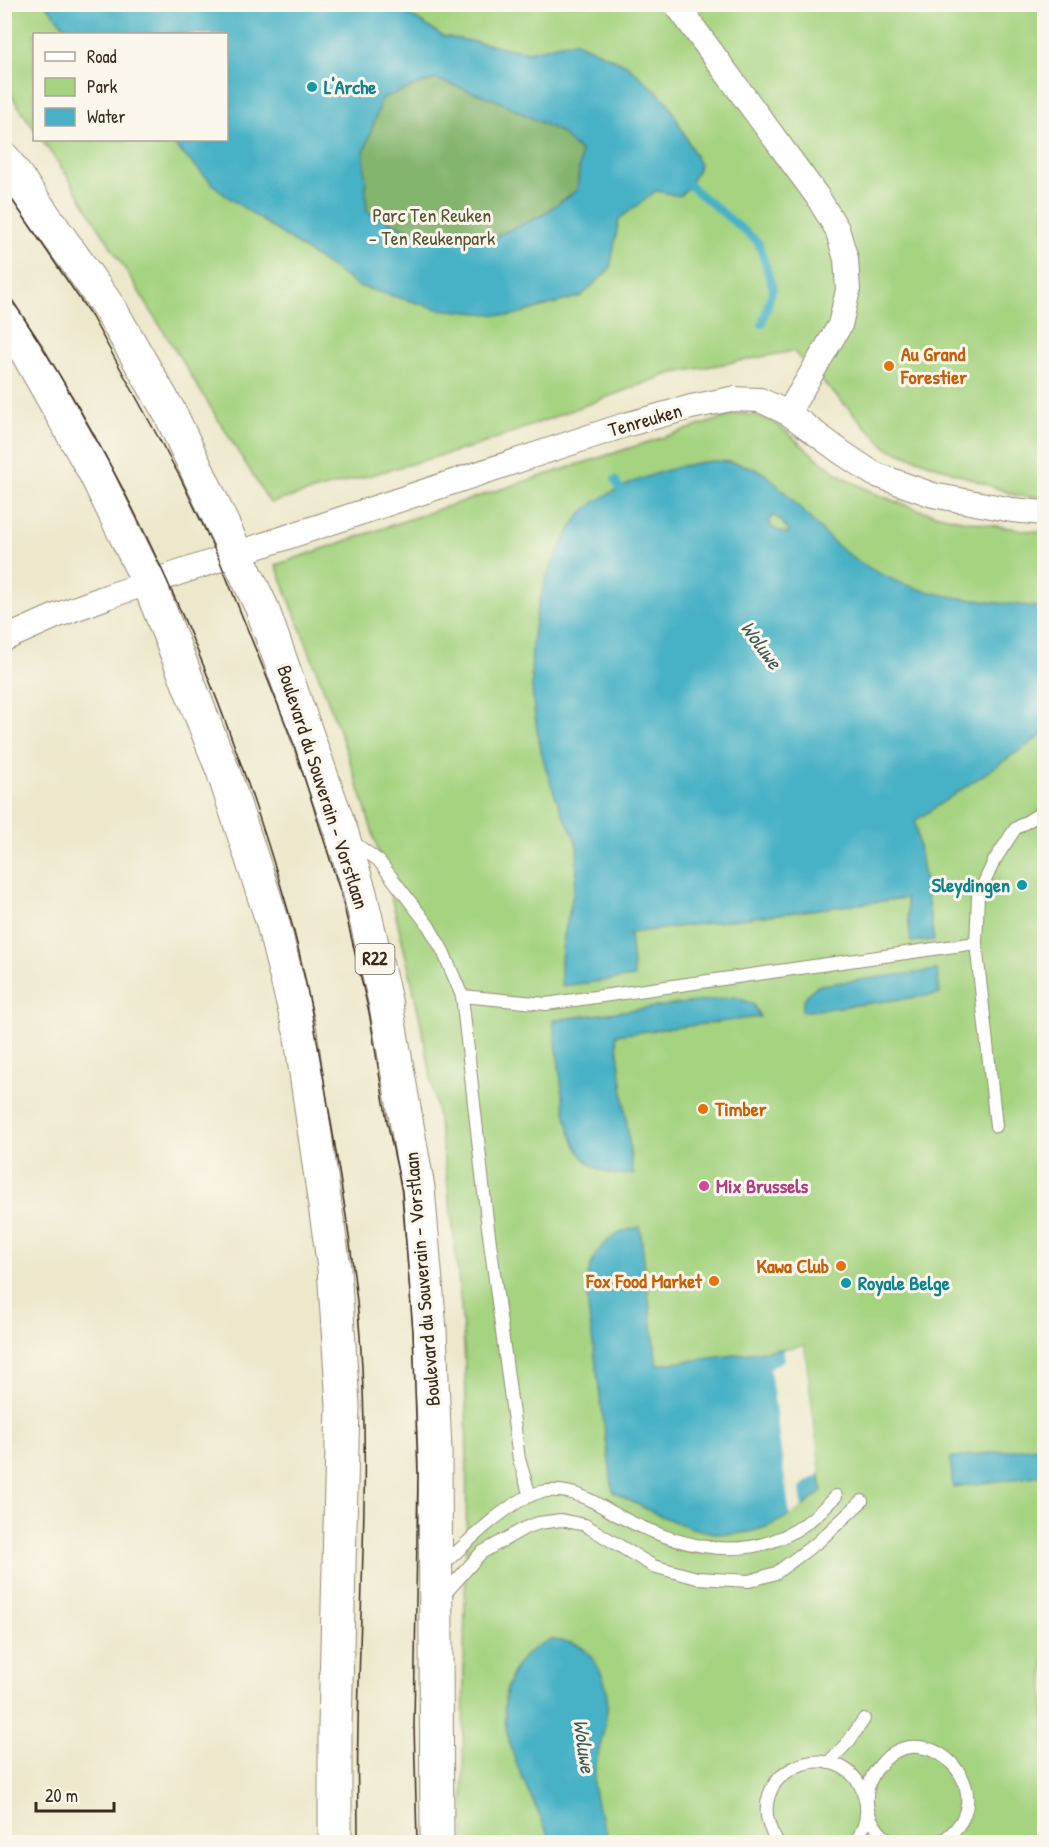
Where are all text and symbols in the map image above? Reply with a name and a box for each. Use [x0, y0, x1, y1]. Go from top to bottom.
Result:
legend [33, 33, 228, 141]
text: Road [87, 44, 117, 69]
place label: L'Arche [324, 73, 376, 100]
text: Park [87, 74, 118, 99]
marker: L'Arche [305, 80, 319, 94]
text: Water [87, 104, 125, 129]
park label: Parc Ten Reuken - Ten Reukenpark [369, 201, 495, 251]
place label: Au Grand Forestier [900, 340, 967, 390]
marker: Au Grand Forestier [882, 359, 896, 373]
street label: Tenreuken [605, 396, 685, 443]
water label: Woluwe [734, 615, 790, 676]
street label: Boulevard du Souverain - Vorstlaan [271, 661, 376, 912]
place label: Sleydingen [932, 871, 1010, 899]
marker: Sleydingen [1015, 878, 1029, 892]
road number: R22 [356, 944, 394, 974]
place label: Timber [714, 1095, 767, 1122]
marker: Timber [696, 1102, 710, 1116]
street label: Boulevard du Souverain - Vorstlaan [397, 1151, 446, 1407]
place label: Mix Brussels [716, 1172, 808, 1199]
marker: Mix Brussels [697, 1179, 711, 1193]
place label: Kawa Club [756, 1252, 829, 1279]
marker: Kawa Club [834, 1259, 848, 1273]
place label: Fox Food Market [585, 1267, 703, 1294]
place label: Royale Belge [858, 1269, 950, 1297]
marker: Fox Food Market [707, 1274, 721, 1288]
marker: Royale Belge [839, 1276, 853, 1290]
water label: Woluwe [566, 1717, 603, 1776]
scale bar [36, 1775, 114, 1813]
text: 20 m [45, 1783, 78, 1808]

